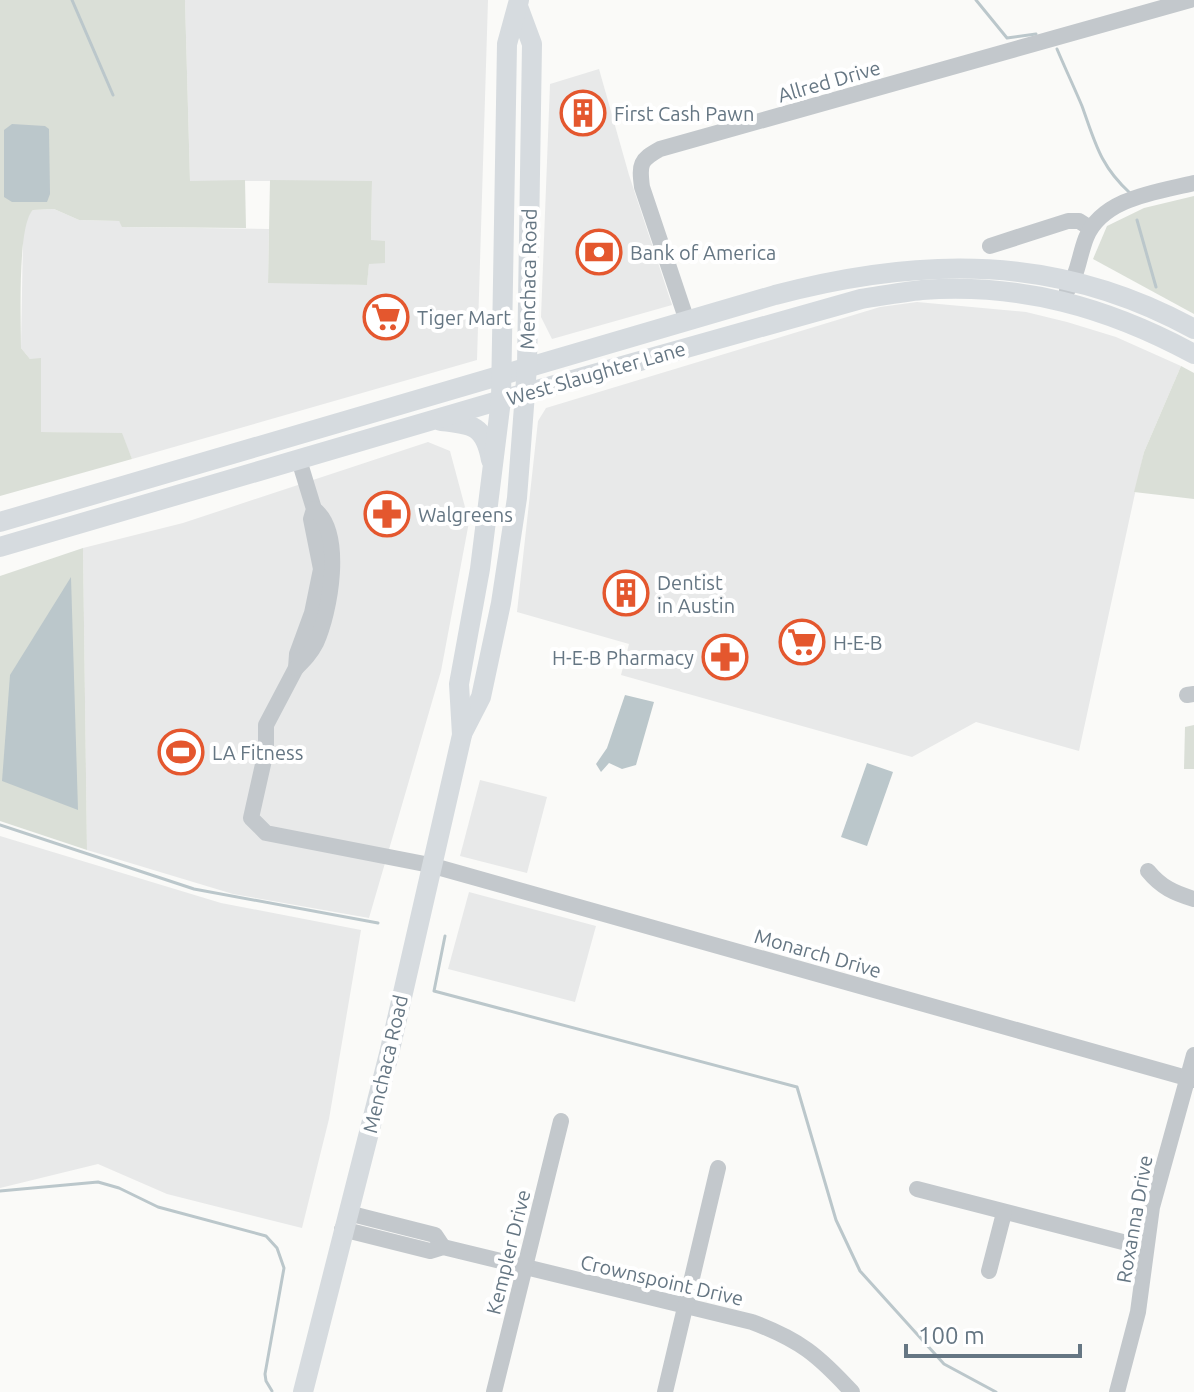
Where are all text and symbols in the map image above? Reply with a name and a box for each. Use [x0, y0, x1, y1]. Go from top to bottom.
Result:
street label: Allred Drive [775, 55, 883, 107]
building icon: First Cash Pawn [559, 89, 607, 137]
place label: First Cash Pawn [614, 102, 754, 125]
street label: Menchaca Road [515, 208, 541, 350]
bank icon: Bank of America [575, 228, 623, 276]
place label: Bank of America [630, 241, 776, 264]
supermarket icon: Tiger Mart [362, 293, 410, 341]
place label: Tiger Mart [417, 306, 511, 329]
street label: West Slaughter Lane [504, 336, 688, 410]
pharmacy icon: Walgreens [363, 490, 411, 538]
place label: Walgreens [418, 503, 513, 526]
building icon: Dentist in Austin [602, 569, 650, 617]
place label: Dentist in Austin [657, 571, 735, 617]
supermarket icon: H-E-B [778, 618, 826, 666]
place label: H-E-B [833, 631, 882, 654]
pharmacy icon: H-E-B Pharmacy [701, 633, 749, 681]
place label: H-E-B Pharmacy [552, 646, 694, 669]
sports icon: LA Fitness [157, 728, 205, 776]
place label: LA Fitness [212, 741, 303, 764]
street label: Monarch Drive [752, 924, 884, 982]
street label: Menchaca Road [358, 993, 412, 1135]
street label: Roxanna Drive [1111, 1153, 1157, 1285]
street label: Kempler Drive [481, 1187, 535, 1317]
street label: Crownspoint Drive [578, 1250, 746, 1310]
scale bar [906, 1308, 1080, 1358]
text: 100 m [918, 1322, 985, 1349]

